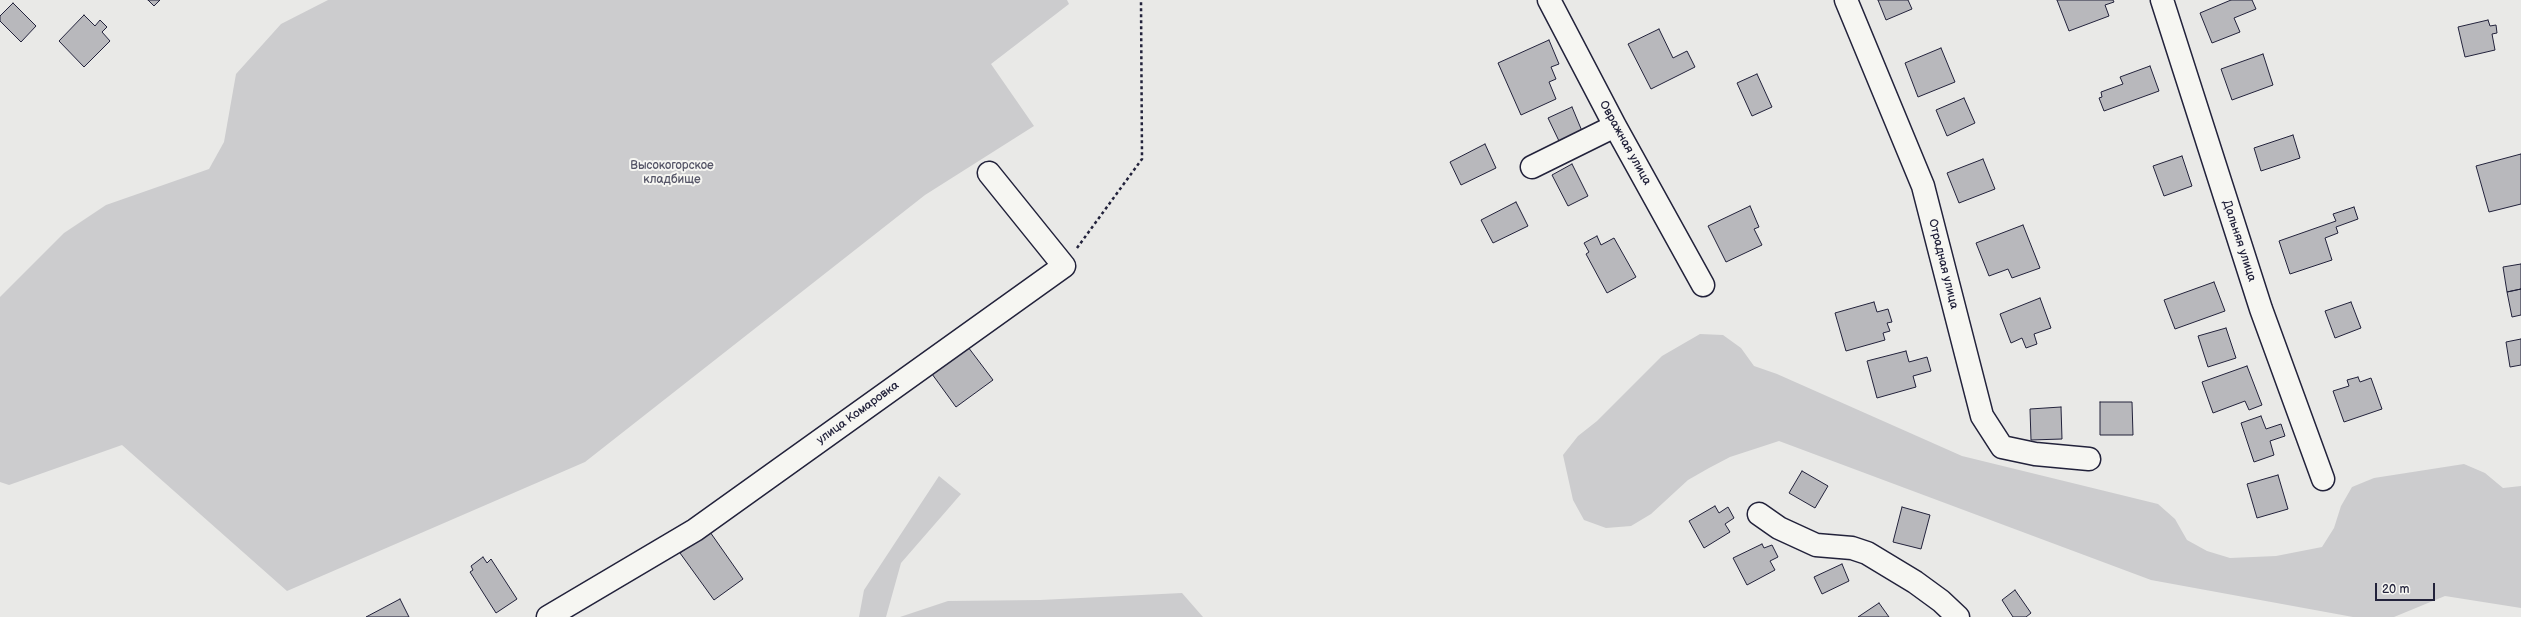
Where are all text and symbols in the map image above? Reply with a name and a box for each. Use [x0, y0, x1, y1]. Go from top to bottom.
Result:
street label: Овражная улица [1596, 98, 1654, 188]
park label: Высокогорское кладбище [630, 159, 714, 187]
street label: Дальняя улица [2219, 198, 2259, 284]
street label: Отрадная улица [1925, 217, 1961, 311]
street label: улица Комаровка [814, 378, 902, 448]
scale bar [2377, 575, 2437, 601]
text: 20 m [2382, 582, 2409, 597]

